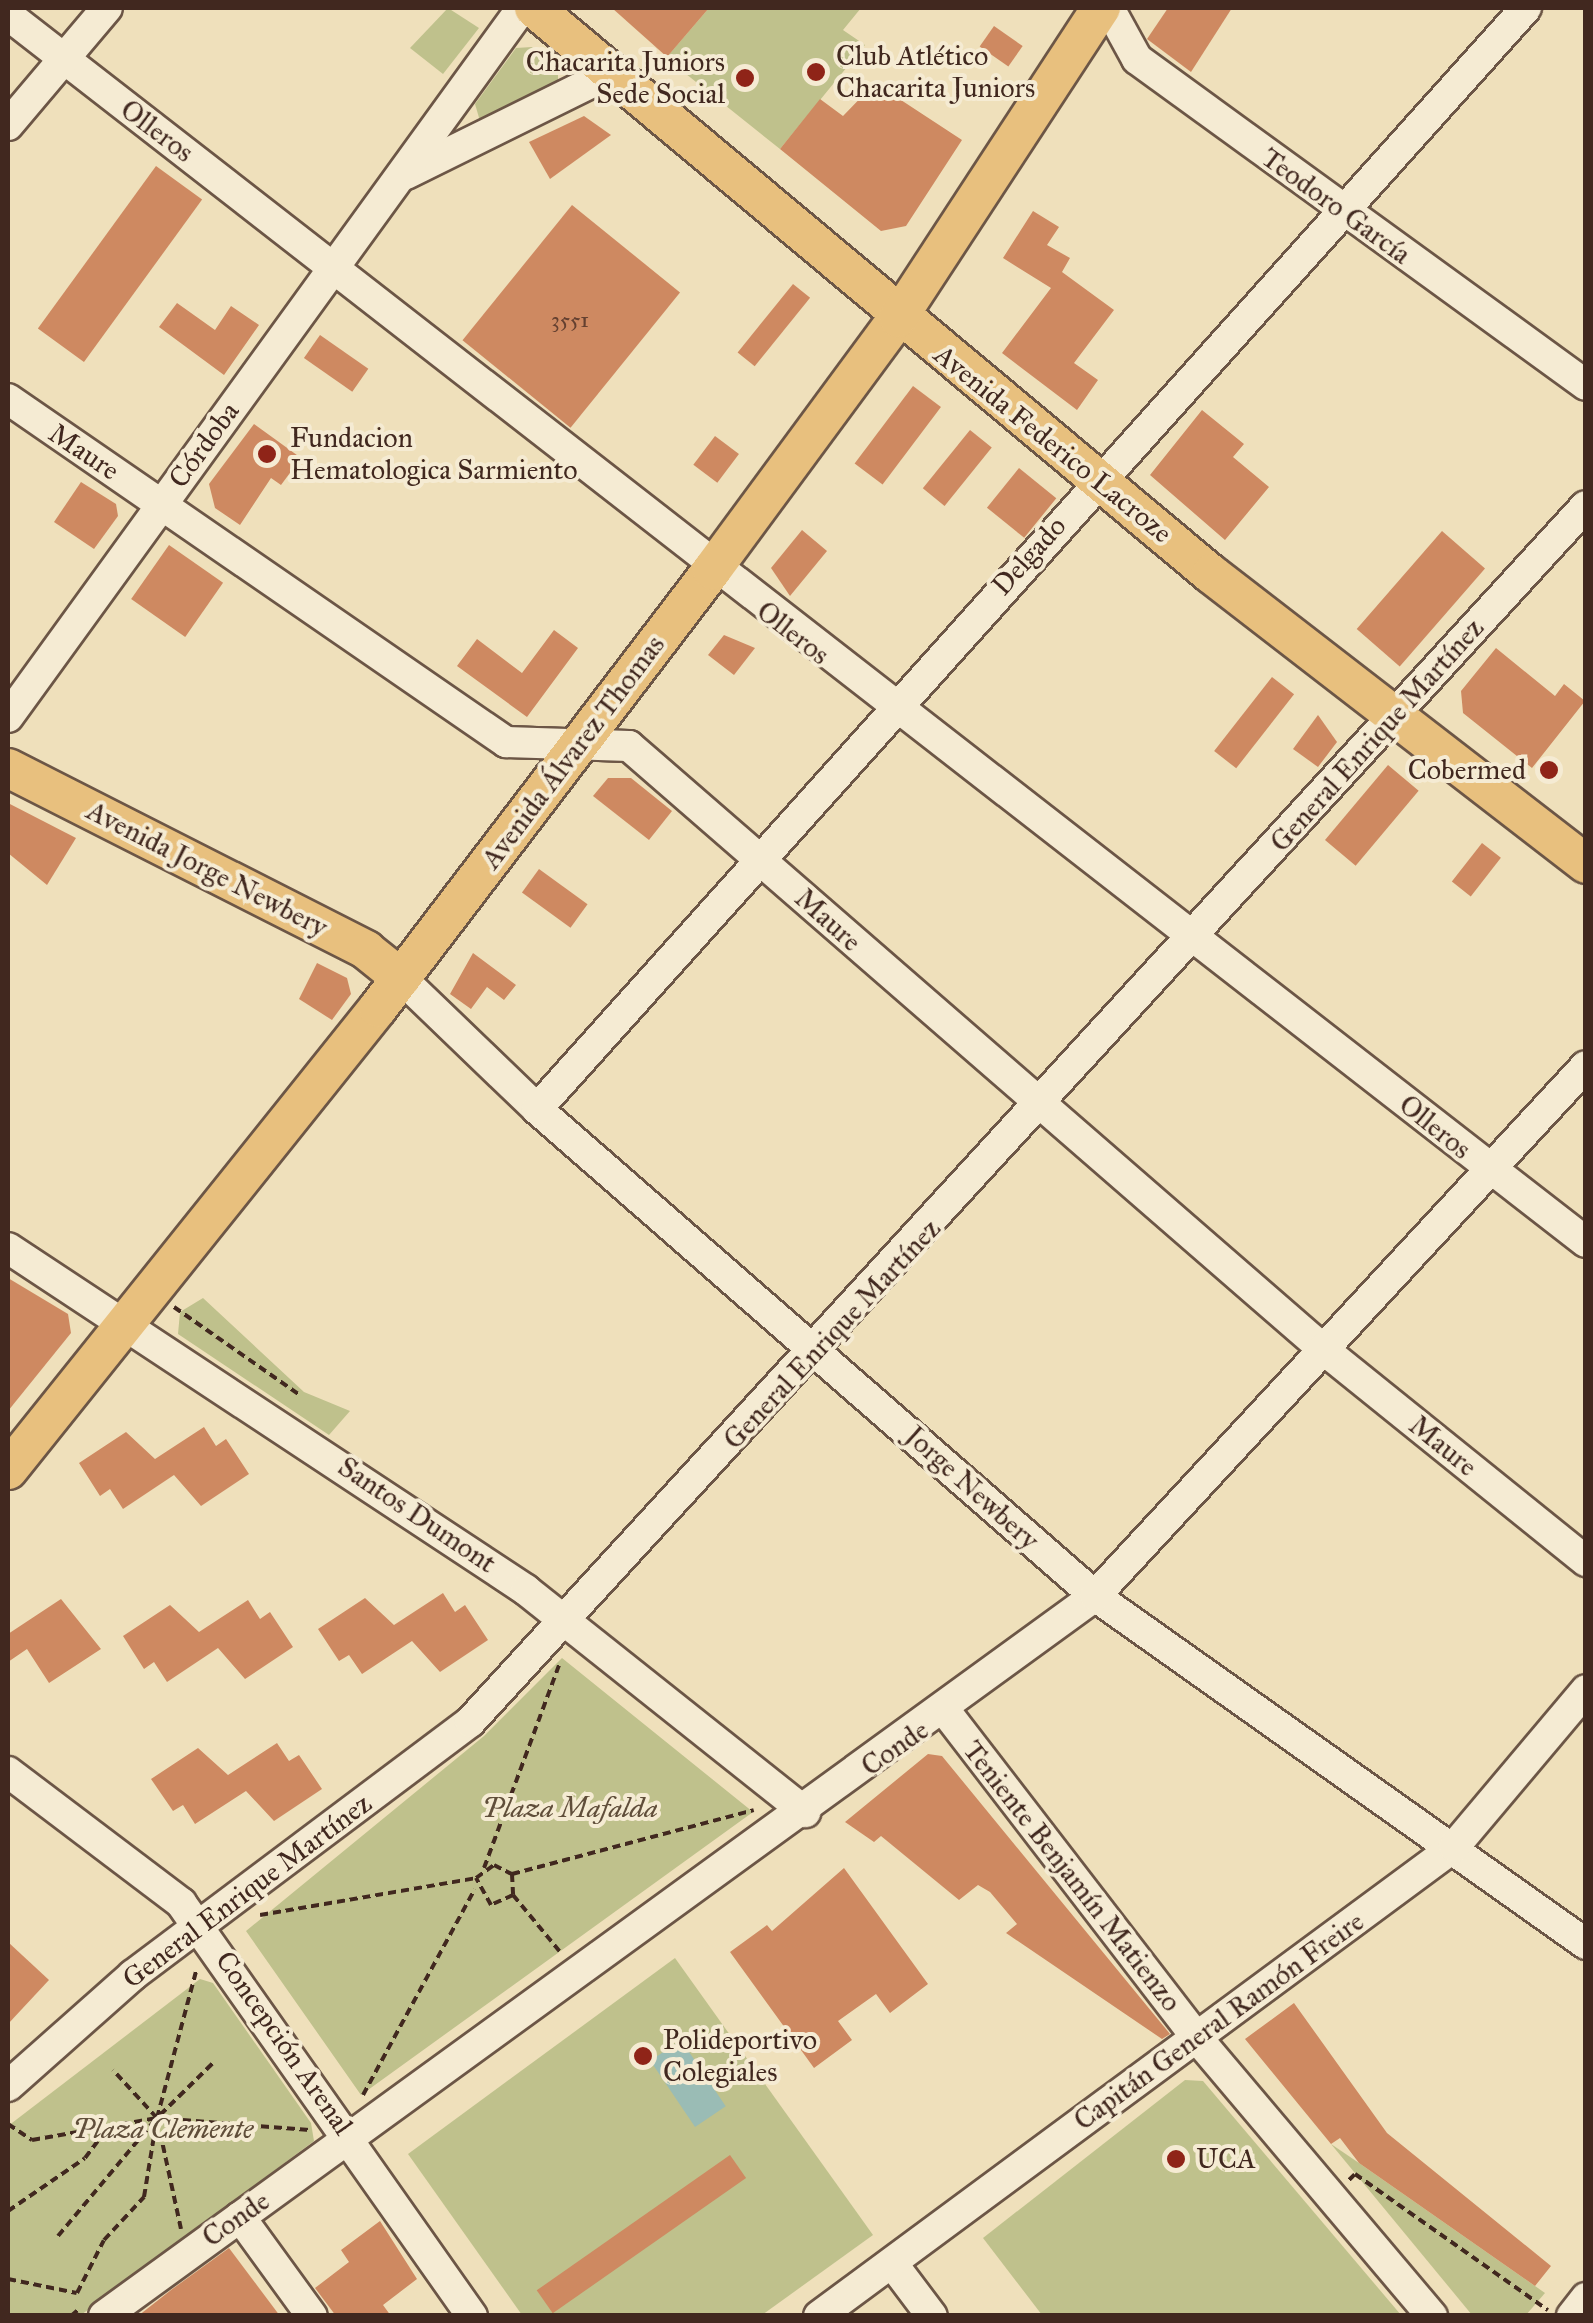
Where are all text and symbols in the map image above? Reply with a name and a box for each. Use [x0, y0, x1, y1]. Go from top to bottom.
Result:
place label: Club Atlético Chacarita Juniors [836, 39, 1035, 105]
place label: Chacarita Juniors Sede Social [526, 45, 725, 111]
marker: Club Atlético Chacarita Juniors [805, 61, 827, 83]
marker: Chacarita Juniors Sede Social [734, 67, 756, 89]
street label: Olleros [114, 93, 200, 169]
street label: Teodoro García [1255, 141, 1417, 271]
house number: 3551 [551, 307, 589, 333]
street label: Avenida Federico Lacroze [927, 338, 1179, 550]
street label: Córdoba [162, 396, 246, 494]
street label: Maure [42, 416, 126, 488]
place label: Fundacion Hematologica Sarmiento [290, 421, 578, 487]
marker: Fundacion Hematologica Sarmiento [254, 441, 280, 467]
street label: Delgado [985, 510, 1073, 602]
street label: Olleros [750, 594, 836, 672]
street label: General Enrique Martínez [1263, 611, 1491, 859]
street label: Avenida Álvarez Thomas [474, 629, 672, 875]
place label: Cobermed [1408, 753, 1526, 787]
marker: Cobermed [1536, 757, 1562, 783]
street label: Avenida Jorge Newbery [81, 794, 333, 944]
street label: Maure [788, 882, 868, 958]
street label: Olleros [1392, 1088, 1478, 1166]
street label: General Enrique Martínez [716, 1212, 948, 1456]
street label: Maure [1402, 1409, 1484, 1483]
street label: Jorge Newbery [898, 1419, 1046, 1557]
street label: Santos Dumont [332, 1450, 502, 1580]
street label: Conde [855, 1713, 935, 1783]
street label: Teniente Benjamín Matienzo [956, 1734, 1188, 2018]
street label: General Enrique Martínez [116, 1787, 378, 1995]
park label: Plaza Mafalda [482, 1791, 658, 1825]
street label: Capitán General Ramón Freire [1068, 1905, 1370, 2137]
street label: Concepción Arenal [208, 1945, 360, 2141]
place label: Polideportivo Colegiales [663, 2023, 817, 2089]
marker: Polideportivo Colegiales [632, 2045, 654, 2067]
park label: Plaza Clemente [73, 2112, 253, 2146]
place label: UCA [1196, 2142, 1256, 2176]
marker: UCA [1165, 2148, 1187, 2170]
street label: Conde [196, 2184, 276, 2254]

